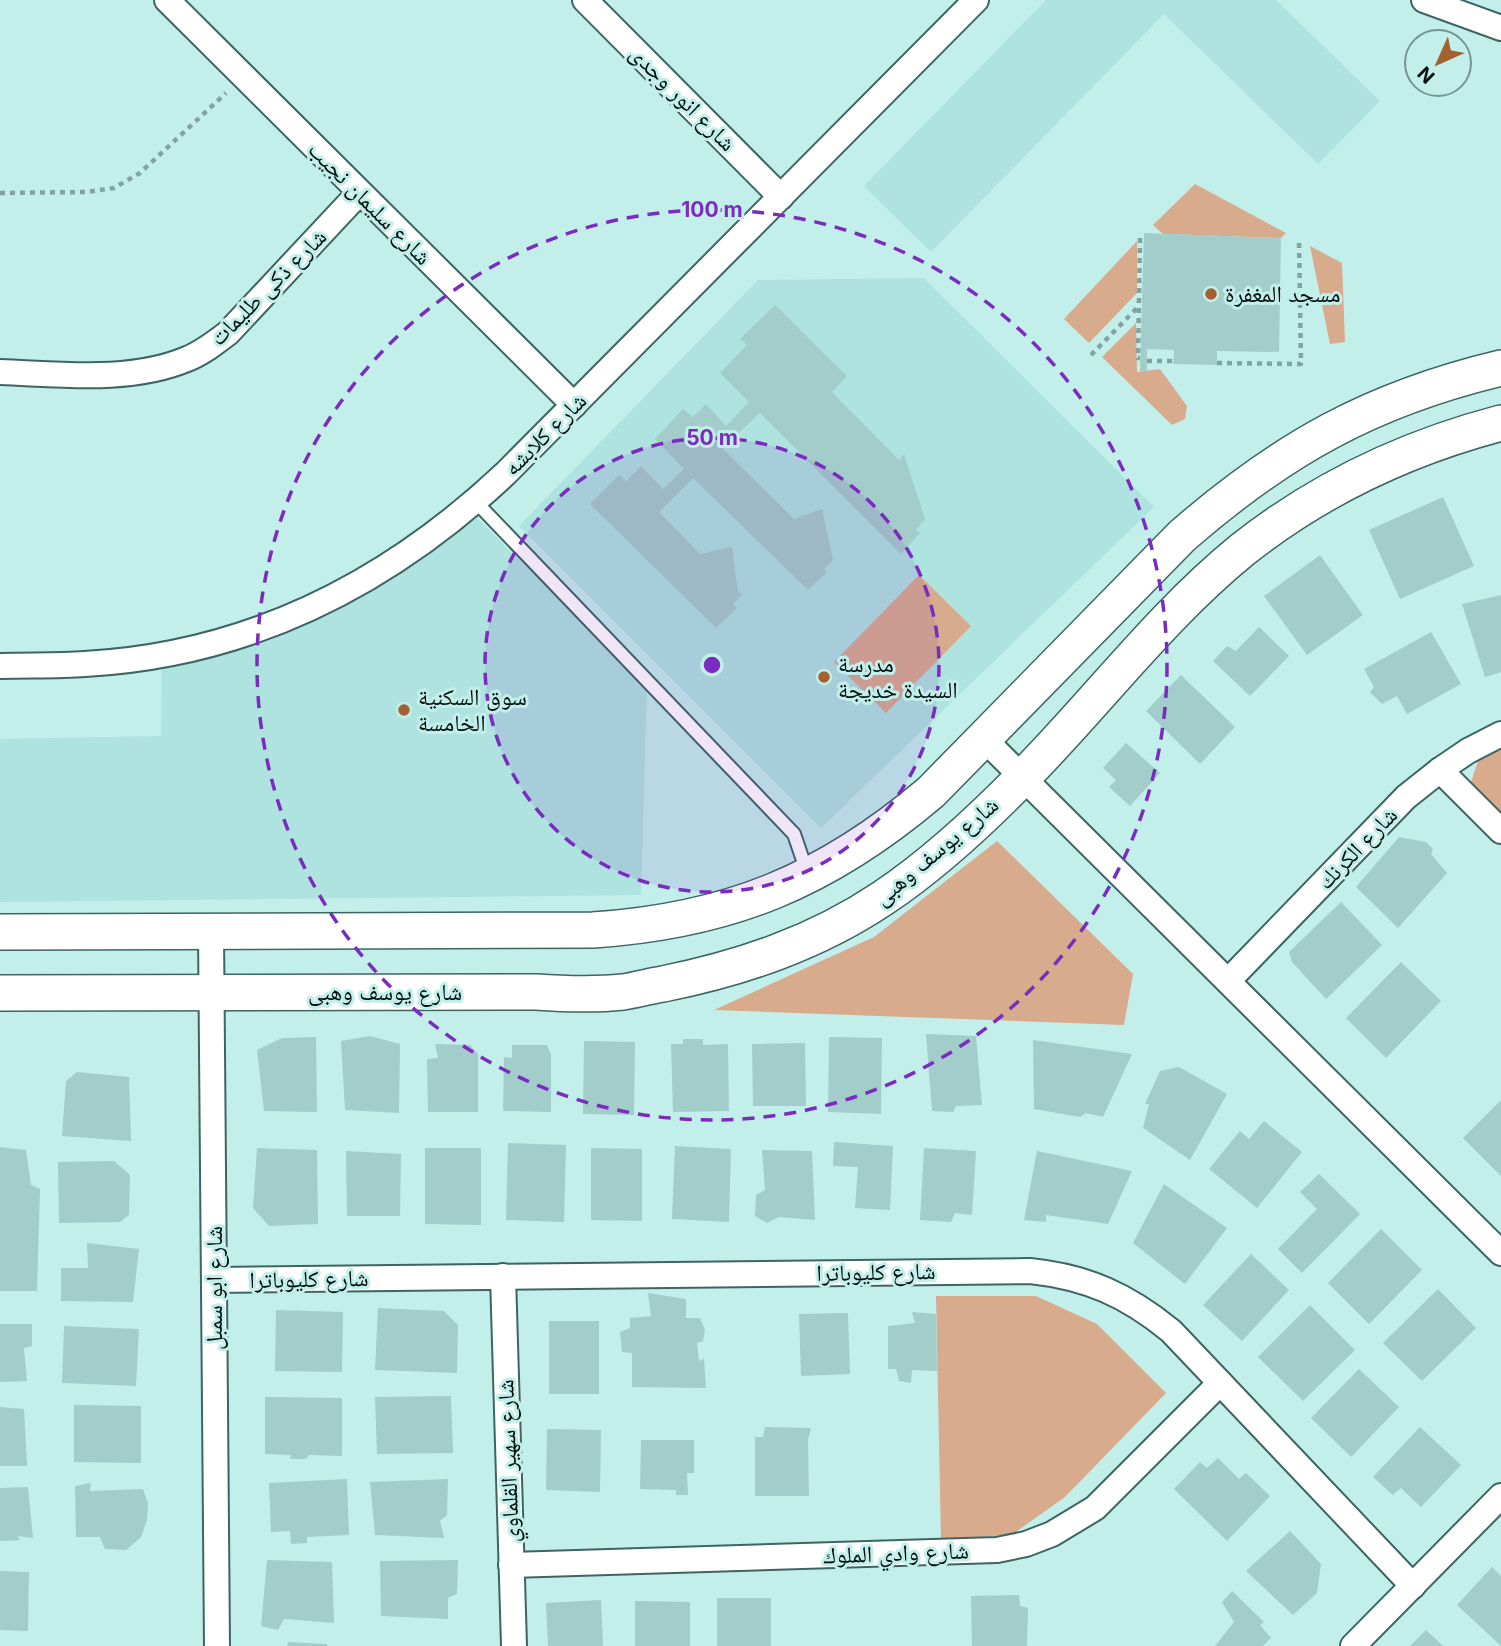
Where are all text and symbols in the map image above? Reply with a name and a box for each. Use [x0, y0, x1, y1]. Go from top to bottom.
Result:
north arrow [1403, 28, 1473, 98]
street label: شارع انور وجدى [623, 39, 742, 158]
text: N [1413, 61, 1440, 88]
street label: شارع سليمان نجيب [302, 135, 438, 271]
text: 100 m [681, 197, 743, 222]
street label: شارع ذكى طليمات [204, 223, 333, 352]
place label: مسجد المغفرة [1225, 280, 1340, 308]
marker: مسجد المغفرة [1203, 286, 1219, 302]
street label: شارع كلابشه [498, 387, 593, 482]
text: 50 m [686, 425, 738, 450]
place label: مدرسة السيدة خديجة [838, 650, 958, 704]
centre of rings [700, 653, 724, 677]
marker: مدرسة السيدة خديجة [816, 669, 832, 685]
place label: سوق السكنية الخامسة [418, 683, 527, 737]
marker: سوق السكنية الخامسة [396, 702, 412, 718]
street label: شارع يوسف وهبى [868, 791, 1005, 912]
street label: شارع الكرنك [1311, 801, 1404, 896]
street label: شارع يوسف وهبى [308, 978, 462, 1007]
street label: شارع ابو سمبل [200, 1226, 229, 1350]
street label: شارع كليوباترا [816, 1257, 936, 1288]
street label: شارع كليوباترا [249, 1264, 369, 1295]
street label: شارع سهير القلماوي [491, 1379, 530, 1543]
street label: شارع وادي الملوك [823, 1536, 969, 1574]

